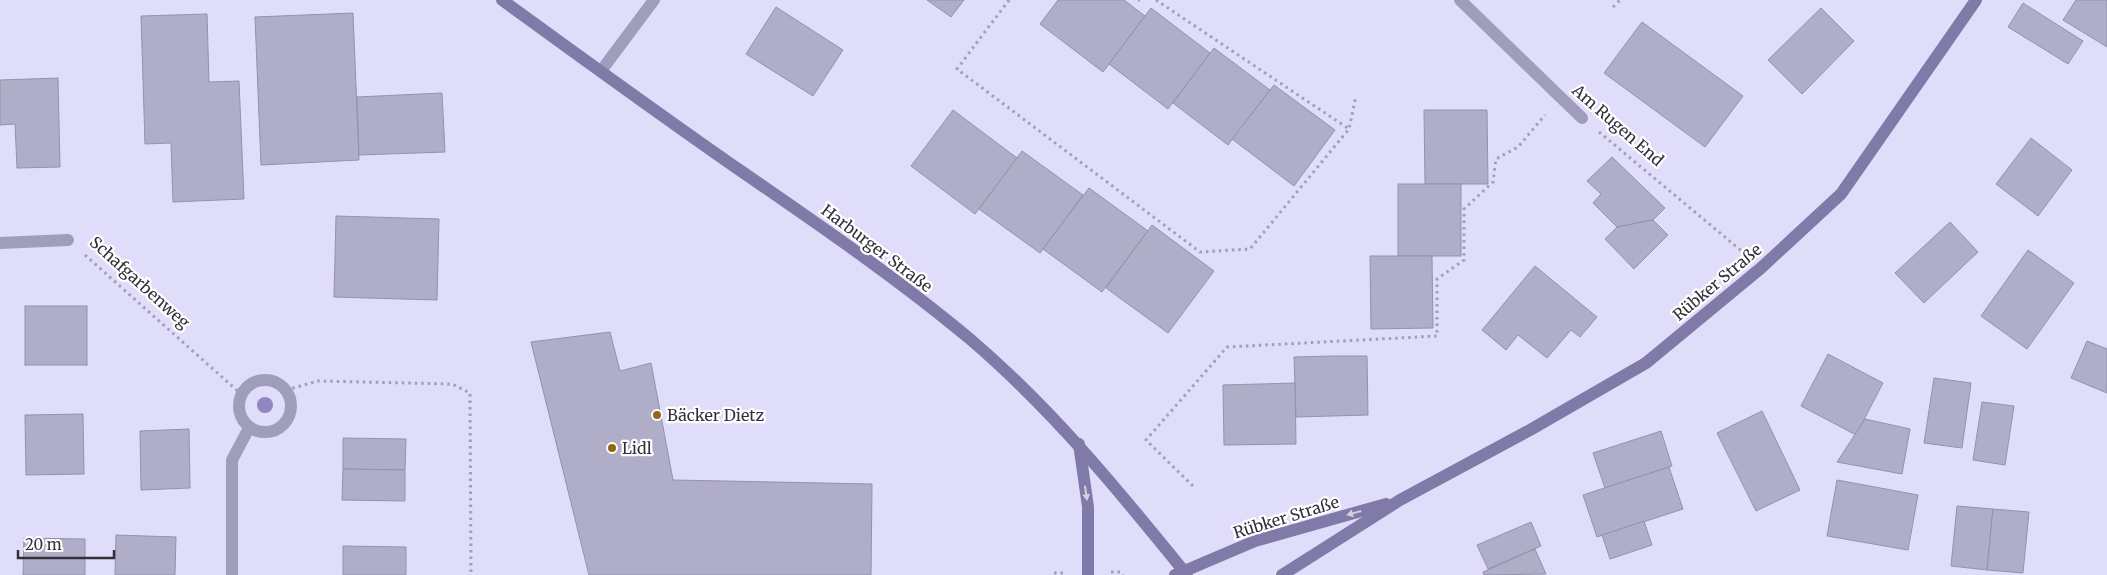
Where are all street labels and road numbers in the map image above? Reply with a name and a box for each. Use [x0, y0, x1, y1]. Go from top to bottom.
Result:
street label: Am Rugen End [1568, 79, 1668, 170]
street label: Harburger Straße [818, 200, 936, 296]
street label: Schafgarbenweg [86, 232, 194, 332]
street label: Rübker Straße [1669, 239, 1765, 325]
street label: Rübker Straße [1231, 491, 1341, 543]

